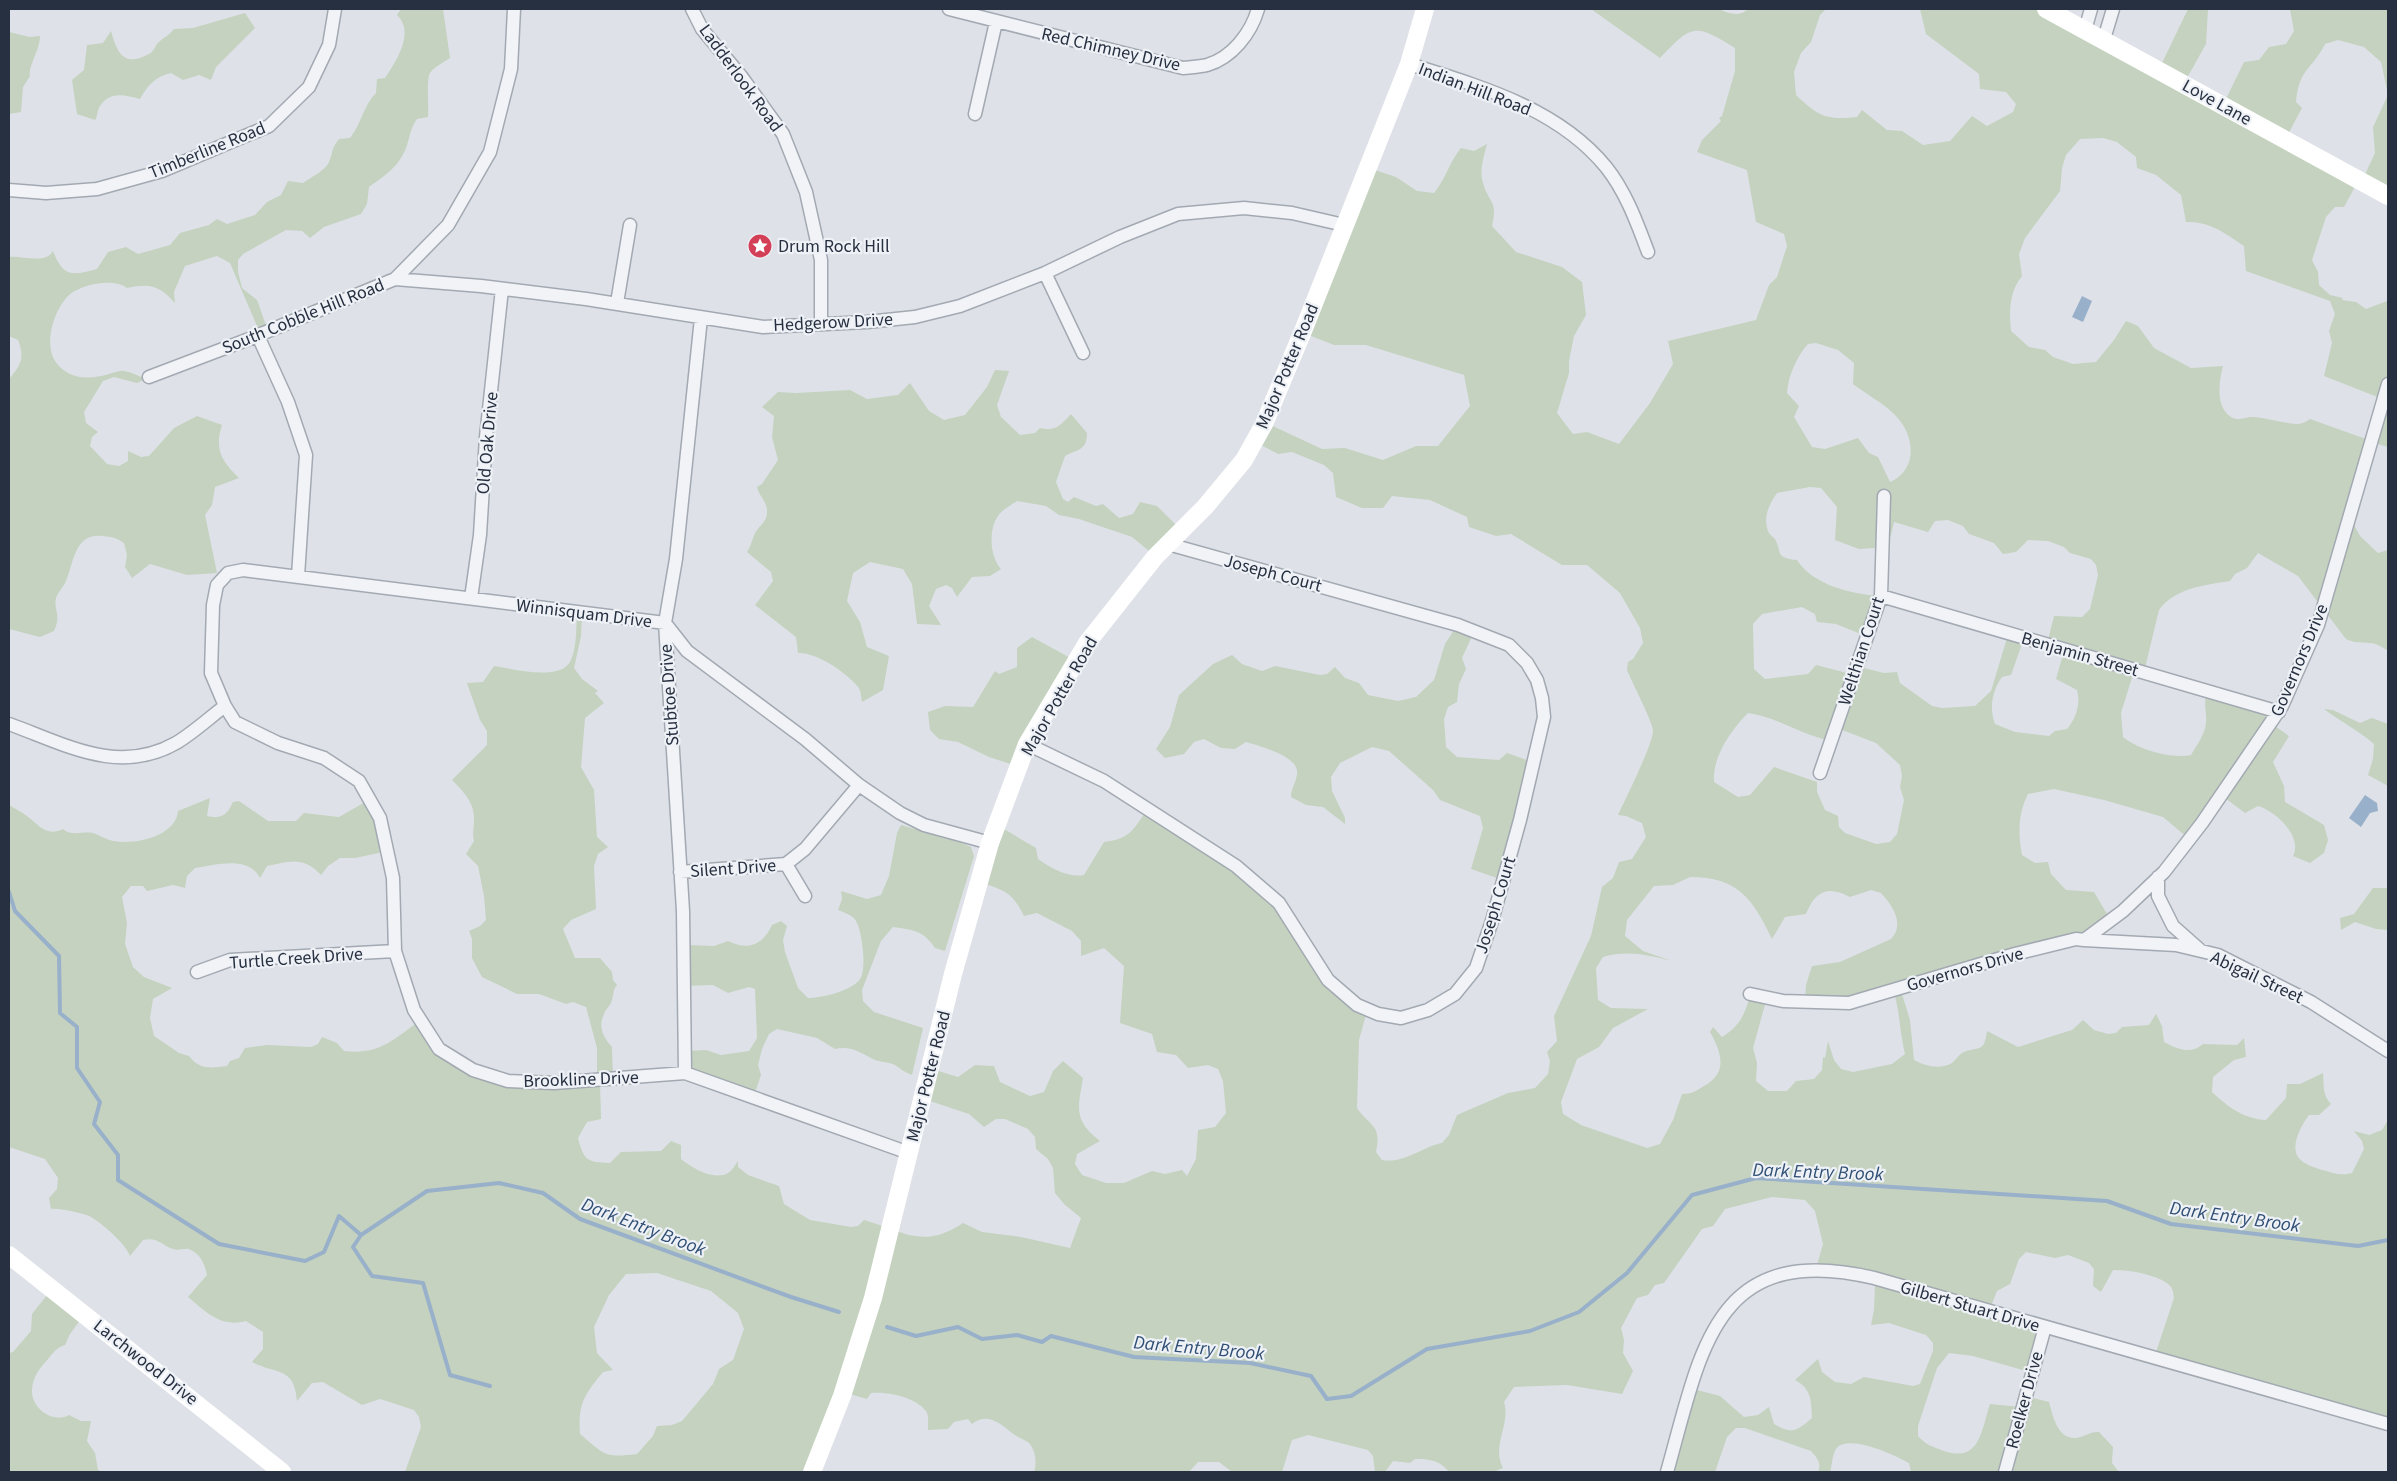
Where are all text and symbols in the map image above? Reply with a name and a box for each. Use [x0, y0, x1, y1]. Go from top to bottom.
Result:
street label: Ladderlook Road [693, 19, 788, 138]
street label: Red Chimney Drive [1039, 21, 1183, 78]
street label: Indian Hill Road [1415, 56, 1535, 122]
street label: Love Lane [2178, 73, 2256, 132]
street label: Timberline Road [145, 116, 269, 185]
place icon: Drum Rock Hill [747, 233, 773, 259]
place label: Drum Rock Hill [778, 234, 890, 259]
street label: South Cobble Hill Road [218, 272, 388, 361]
street label: Major Potter Road [1250, 299, 1325, 433]
street label: Hedgerow Drive [773, 307, 894, 338]
street label: Old Oak Drive [471, 391, 504, 495]
street label: Joseph Court [1221, 548, 1325, 599]
street label: Winnisquam Drive [515, 593, 653, 634]
street label: Welthian Court [1832, 594, 1891, 709]
street label: Governors Drive [2264, 600, 2334, 720]
street label: Benjamin Street [2018, 626, 2141, 683]
street label: Major Potter Road [1015, 632, 1104, 761]
street label: Stubtoe Drive [653, 643, 686, 747]
street label: Silent Drive [689, 853, 777, 884]
street label: Joseph Court [1469, 854, 1522, 957]
street label: Turtle Creek Drive [228, 941, 364, 976]
street label: Governors Drive [1904, 941, 2026, 998]
street label: Abigail Street [2206, 945, 2307, 1010]
street label: Major Potter Road [900, 1008, 957, 1144]
street label: Brookline Drive [523, 1065, 639, 1094]
water label: Dark Entry Brook [1752, 1157, 1885, 1188]
water label: Dark Entry Brook [577, 1191, 710, 1264]
water label: Dark Entry Brook [2168, 1195, 2303, 1240]
street label: Gilbert Stuart Drive [1897, 1275, 2043, 1338]
street label: Larchwood Drive [88, 1313, 203, 1411]
water label: Dark Entry Brook [1132, 1329, 1266, 1368]
street label: Roelker Drive [2000, 1349, 2049, 1452]

